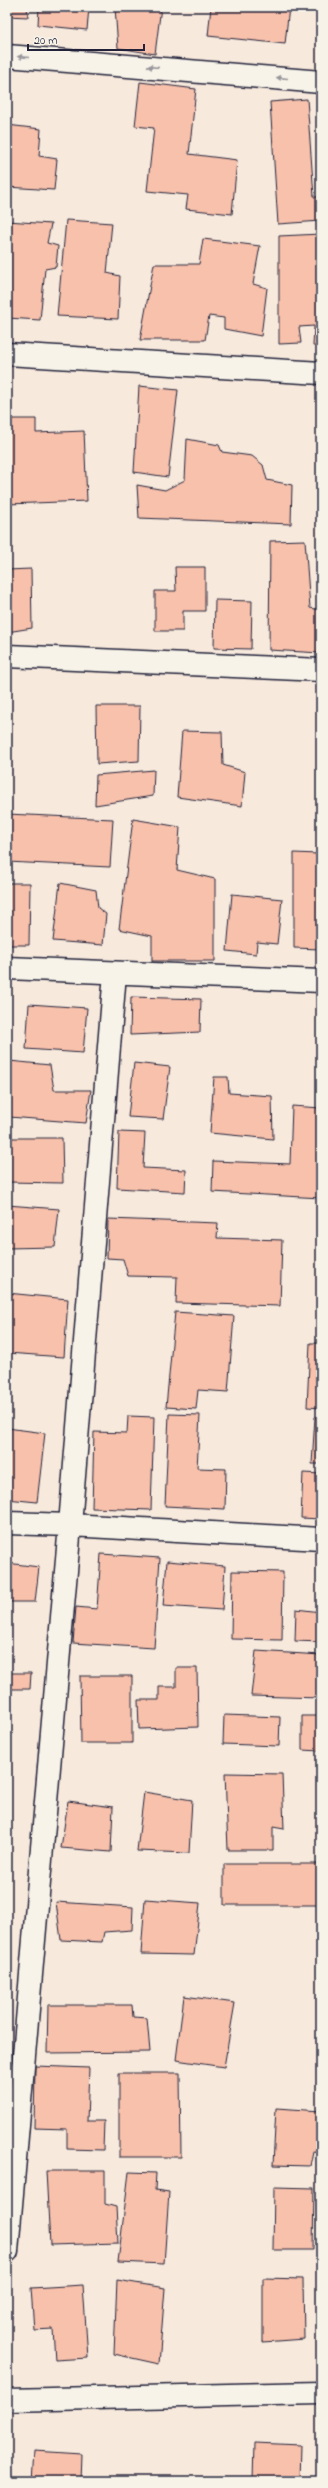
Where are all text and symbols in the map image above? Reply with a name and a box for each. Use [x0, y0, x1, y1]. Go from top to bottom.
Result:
scale bar [28, 26, 144, 52]
text: 20 m [34, 32, 57, 50]
one-way arrow [17, 53, 29, 60]
one-way arrow [147, 64, 159, 71]
one-way arrow [276, 75, 288, 82]

